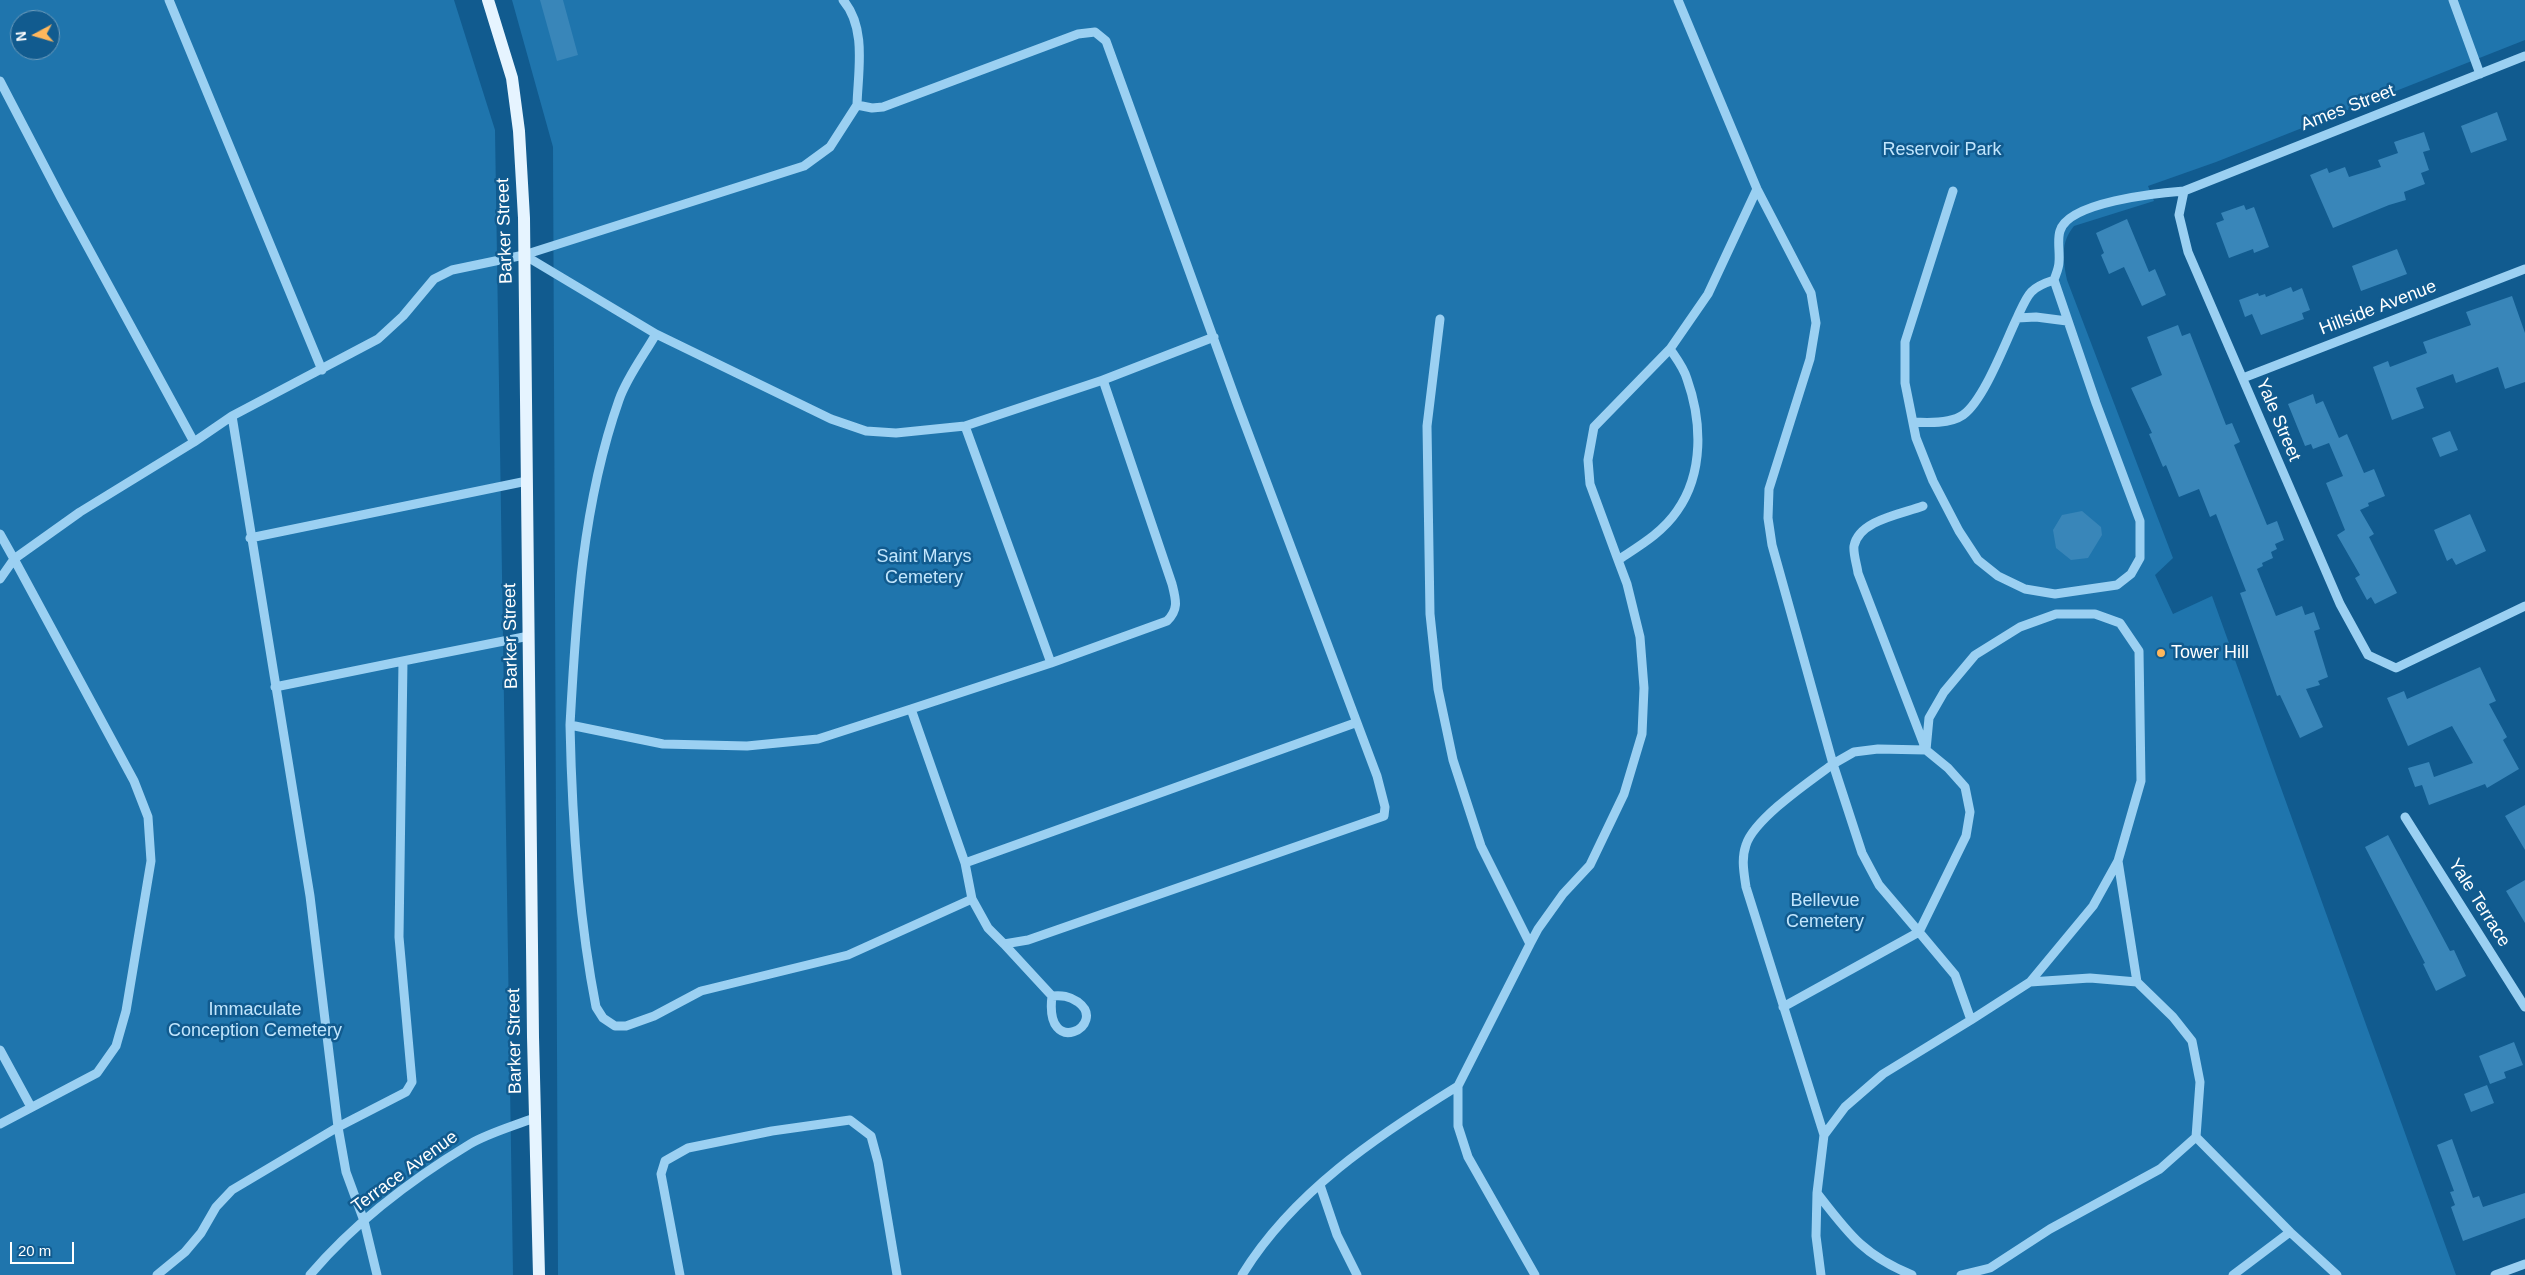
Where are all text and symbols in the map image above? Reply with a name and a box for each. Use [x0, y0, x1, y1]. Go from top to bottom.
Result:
north arrow [10, 10, 60, 60]
text: N [13, 31, 30, 42]
street label: Ames Street [2298, 80, 2398, 136]
park label: Reservoir Park [1882, 139, 2002, 161]
street label: Barker Street [492, 178, 518, 284]
street label: Hillside Avenue [2316, 276, 2440, 340]
street label: Yale Street [2251, 375, 2305, 465]
park label: Saint Marys Cemetery [876, 546, 972, 588]
street label: Barker Street [499, 583, 523, 689]
place label: Tower Hill [2171, 642, 2249, 664]
marker: Tower Hill [2155, 647, 2167, 659]
street label: Yale Terrace [2443, 855, 2515, 951]
park label: Bellevue Cemetery [1786, 890, 1864, 932]
street label: Barker Street [503, 988, 527, 1094]
park label: Immaculate Conception Cemetery [168, 999, 342, 1042]
street label: Terrace Avenue [348, 1126, 462, 1218]
scale bar [12, 1232, 76, 1264]
text: 20 m [18, 1242, 51, 1259]

